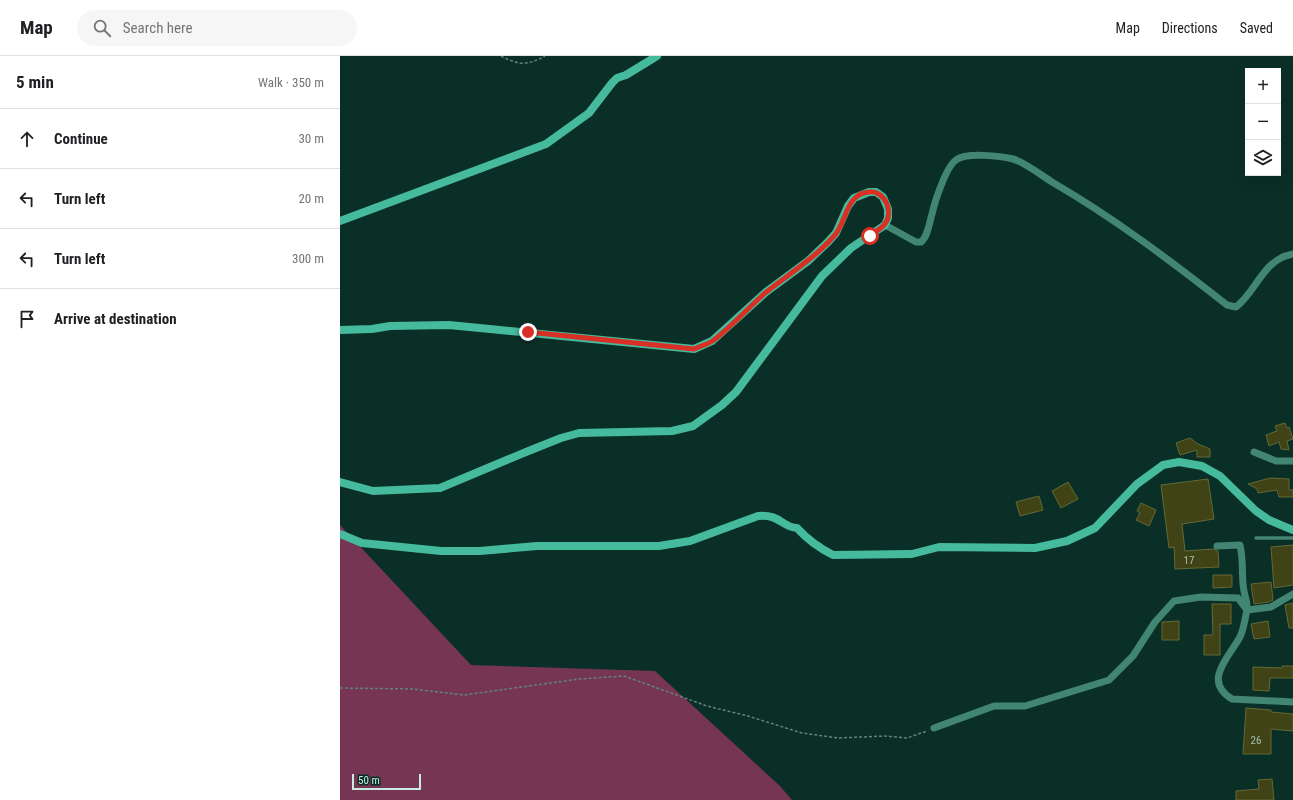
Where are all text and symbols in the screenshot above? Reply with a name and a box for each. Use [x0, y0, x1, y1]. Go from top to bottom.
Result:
search box [77, 10, 357, 46]
text: Map [20, 16, 53, 39]
icon: search [91, 17, 113, 39]
text: Search here [123, 19, 193, 37]
text: Map [1116, 20, 1140, 36]
text: Directions [1162, 20, 1218, 36]
text: Saved [1240, 20, 1273, 36]
map controls [1245, 68, 1281, 176]
button: + [1245, 68, 1281, 104]
text: 5 min [16, 72, 54, 92]
text: Walk · 350 m [258, 75, 324, 90]
button: − [1245, 104, 1281, 140]
icon: ahead [16, 128, 38, 150]
text: Continue [54, 130, 108, 148]
text: 30 m [298, 131, 324, 146]
button: layers [1245, 140, 1281, 176]
icon: left [16, 188, 38, 210]
text: Turn left [54, 190, 105, 208]
text: 20 m [298, 191, 324, 206]
route start [861, 227, 879, 245]
icon: left [16, 248, 38, 270]
text: Turn left [54, 250, 105, 268]
text: 300 m [292, 251, 324, 266]
icon: arrive [16, 308, 38, 330]
text: Arrive at destination [54, 310, 177, 328]
route end [519, 323, 537, 341]
house number: 17 [1184, 554, 1194, 567]
house number: 26 [1251, 734, 1261, 747]
scale bar [352, 772, 421, 791]
text: 50 m [358, 774, 380, 787]

